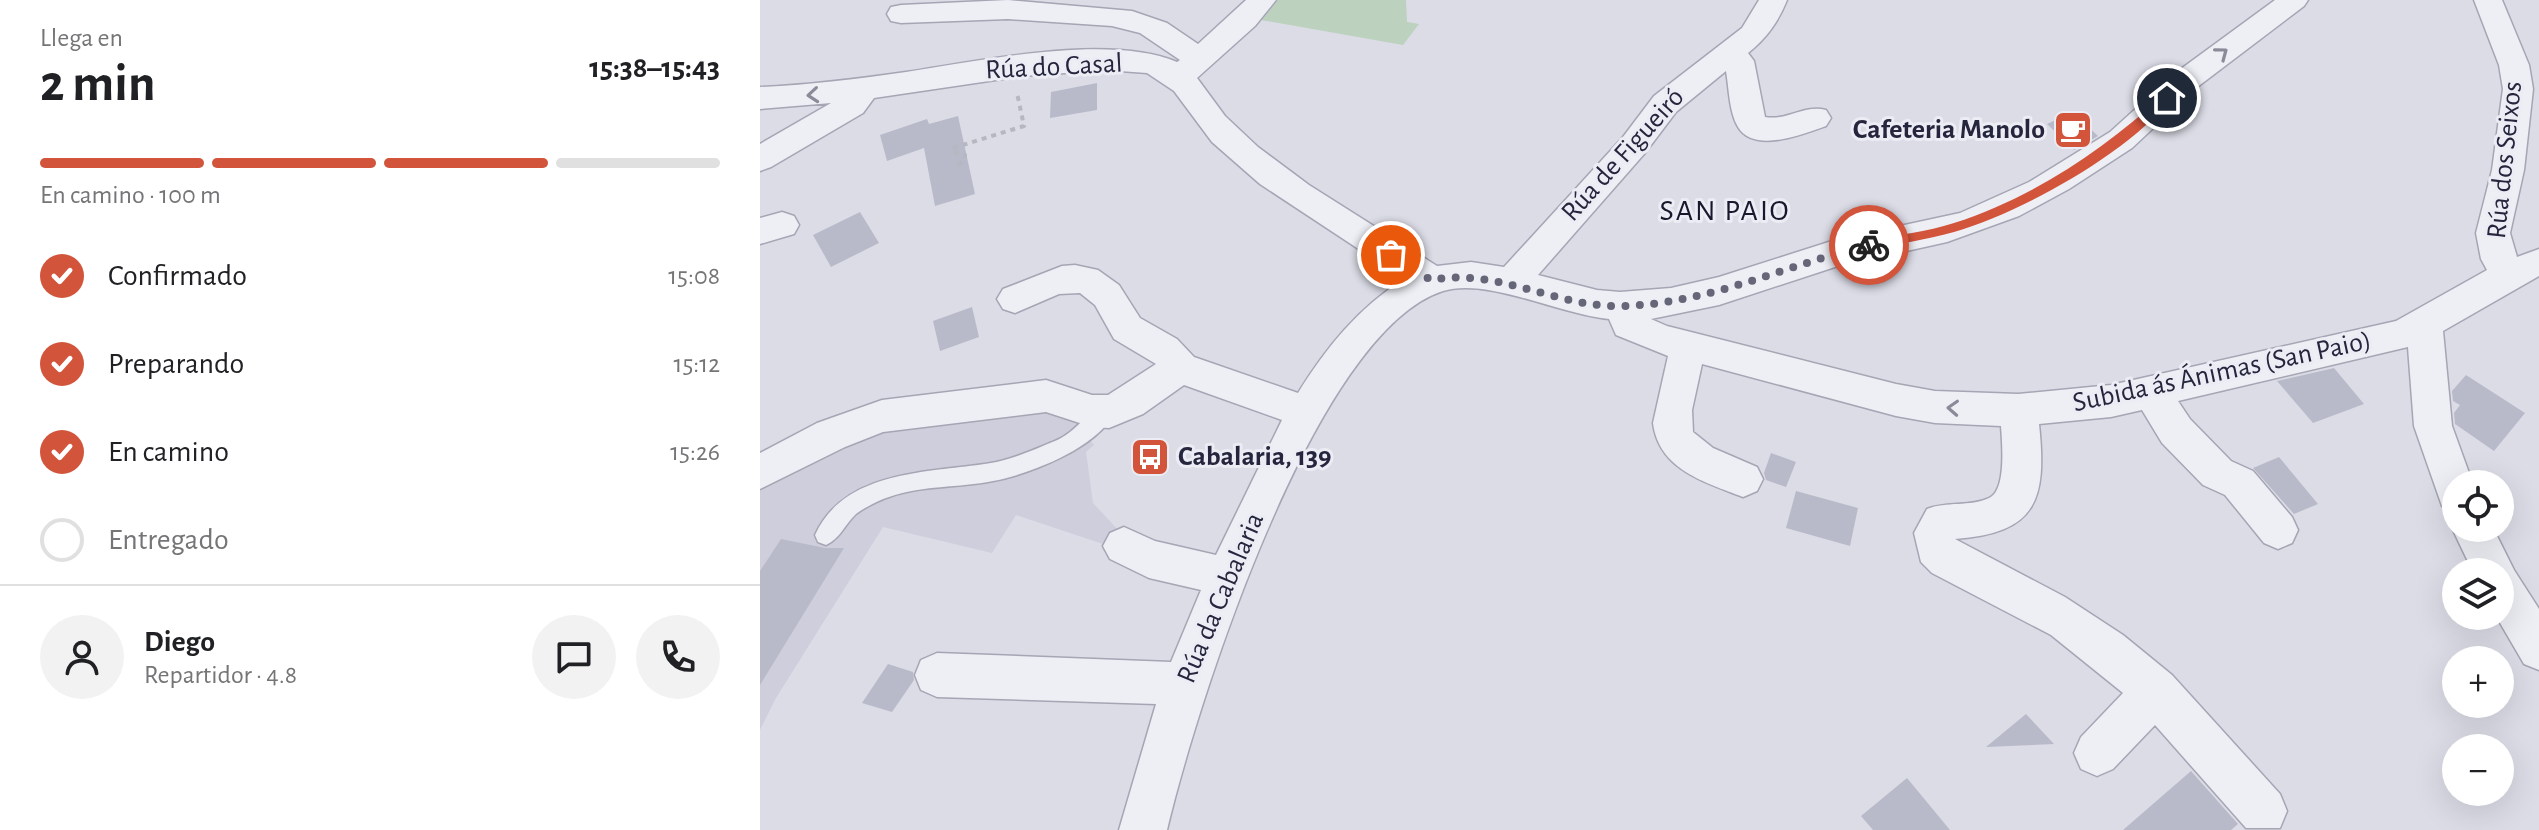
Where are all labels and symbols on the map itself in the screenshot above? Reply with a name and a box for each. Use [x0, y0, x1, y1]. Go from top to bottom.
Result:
street label: Rúa do Casal [985, 49, 1123, 85]
one-way arrow [2213, 49, 2228, 63]
pin [2133, 64, 2201, 132]
street label: Rúa dos Seixos [2483, 80, 2527, 240]
street label: Rúa de Figueiró [1556, 83, 1690, 227]
one-way arrow [806, 87, 819, 104]
cafe icon: Cafeteria Manolo [2052, 109, 2094, 151]
place label: Cafeteria Manolo [1853, 116, 2045, 144]
district label: SAN PAIO [1660, 196, 1790, 226]
courier [1829, 205, 1909, 285]
pin [1357, 221, 1425, 289]
street label: Subida ás Ánimas (San Paio) [2070, 324, 2374, 417]
one-way arrow [1946, 399, 1959, 416]
bus stop icon: Cabalaria, 139 [1129, 436, 1171, 478]
place label: Cabalaria, 139 [1178, 443, 1332, 471]
street label: Rúa da Cabalaria [1173, 509, 1269, 687]

